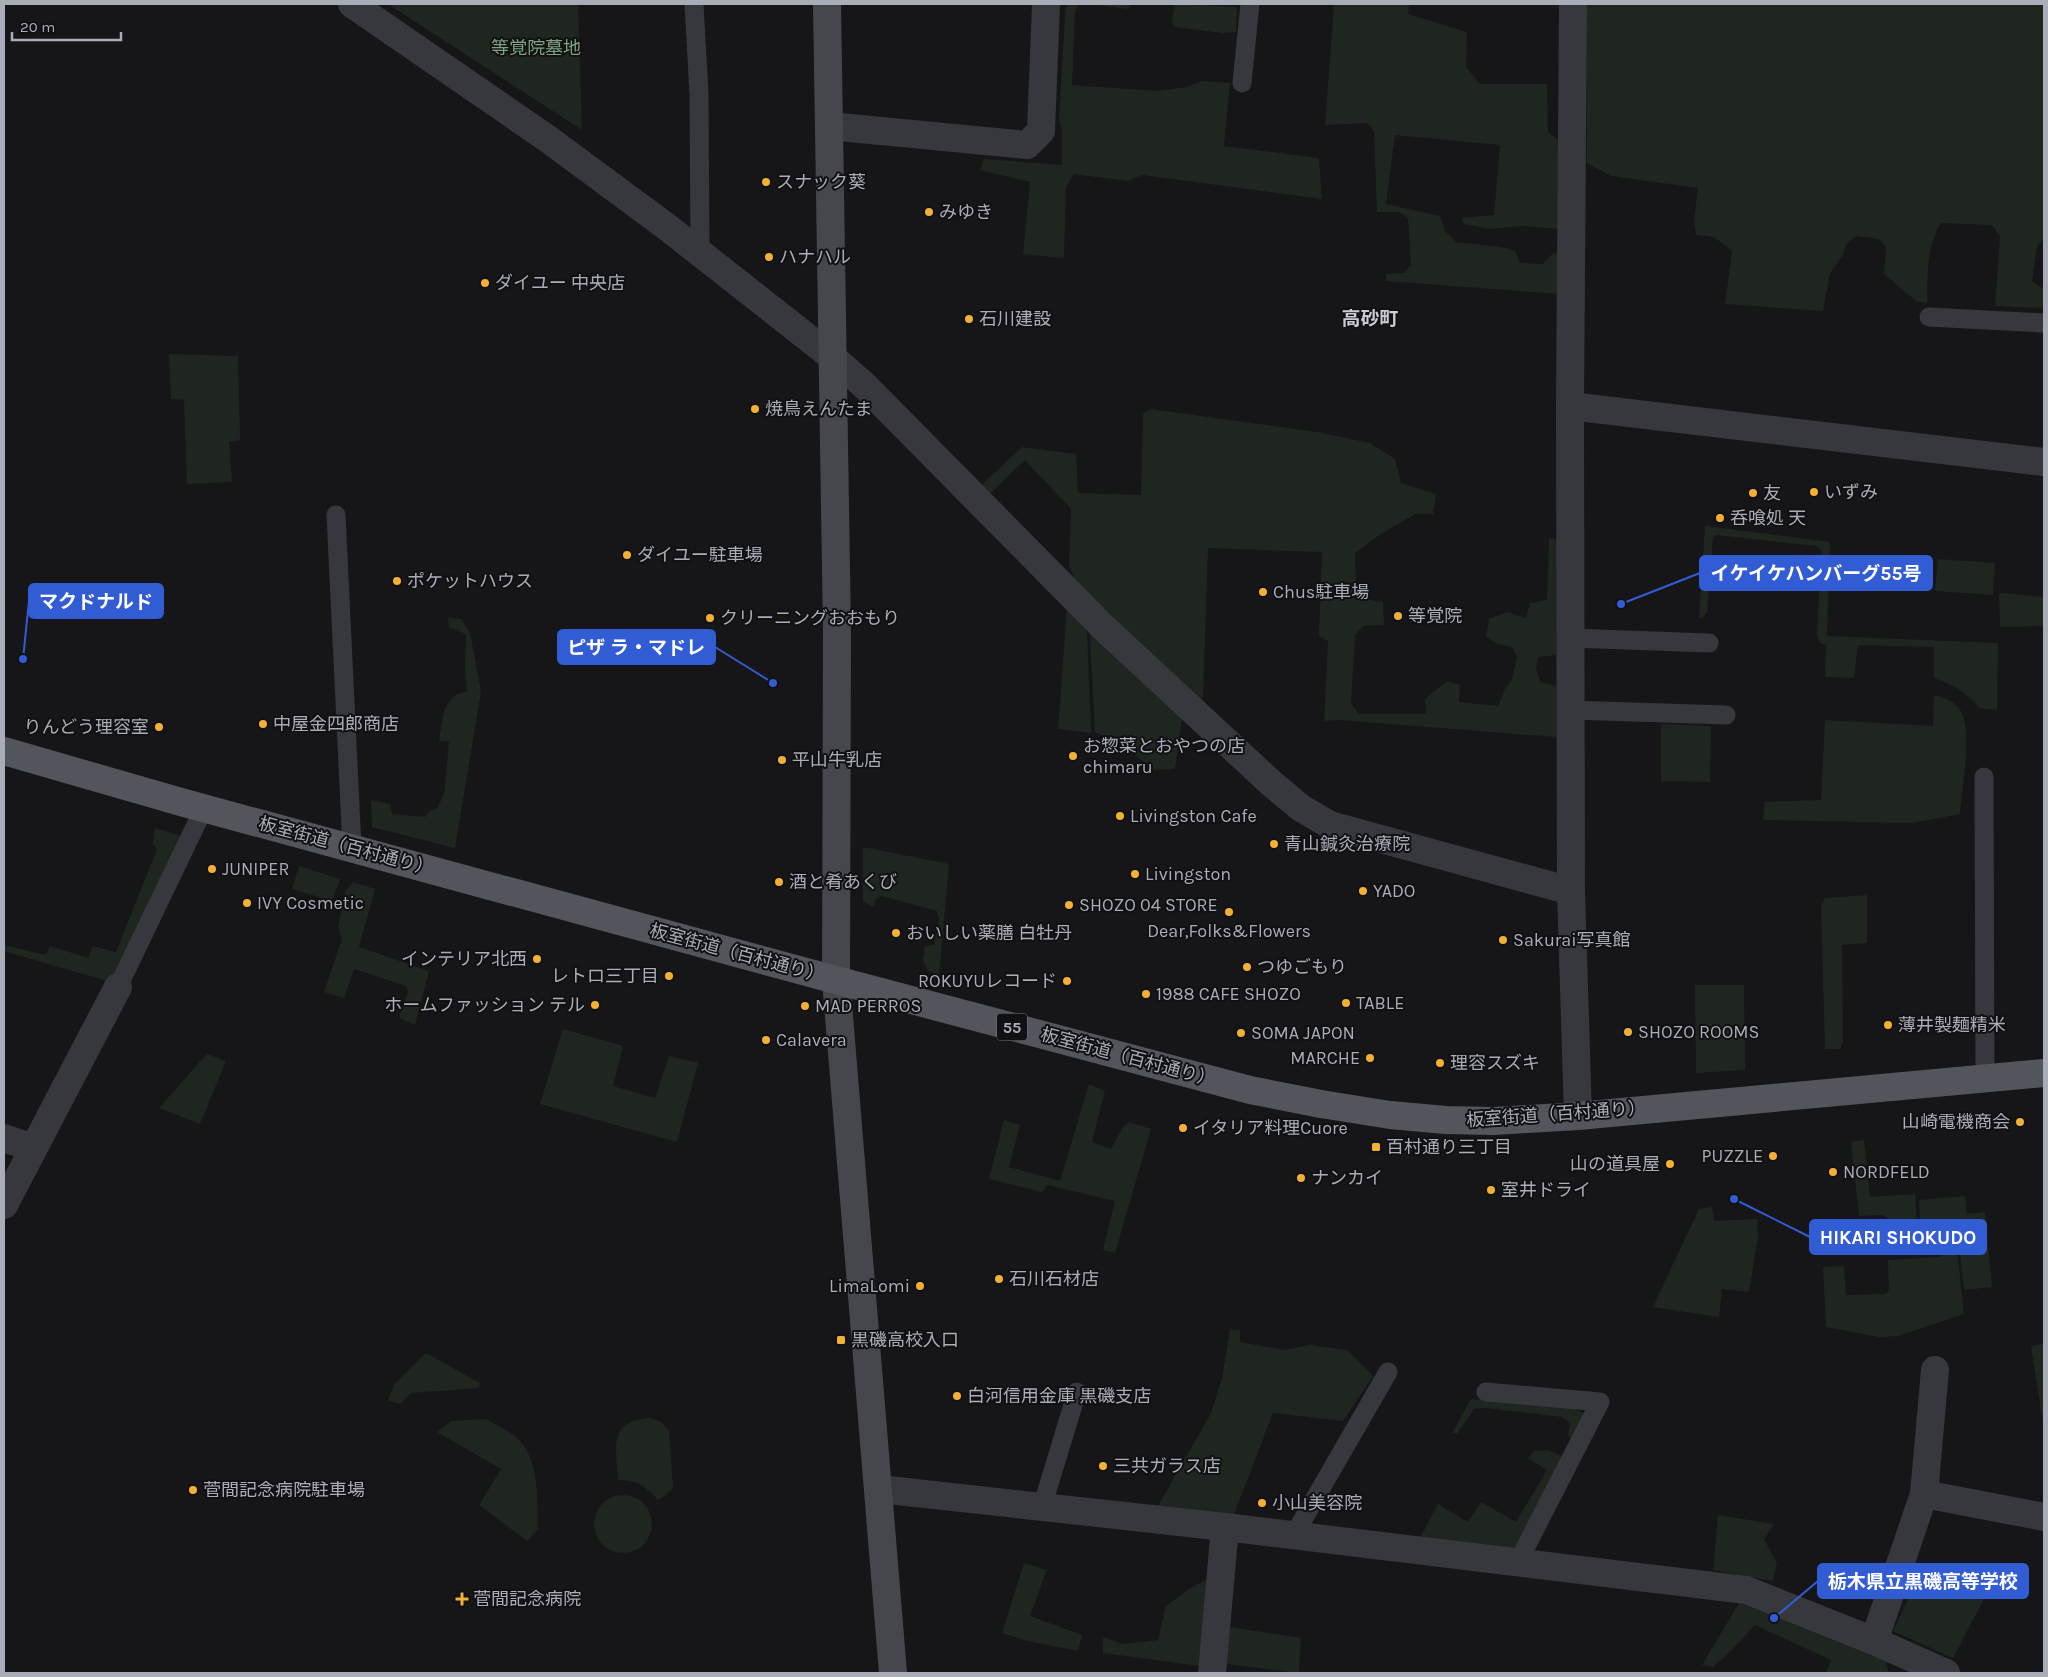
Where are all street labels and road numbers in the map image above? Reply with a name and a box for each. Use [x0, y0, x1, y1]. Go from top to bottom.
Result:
street label: 板室街道（百村通り） [256, 812, 436, 880]
street label: 板室街道（百村通り） [647, 919, 827, 987]
road number: 55 [997, 1014, 1027, 1040]
street label: 板室街道（百村通り） [1038, 1023, 1218, 1091]
street label: 板室街道（百村通り） [1465, 1097, 1647, 1131]

